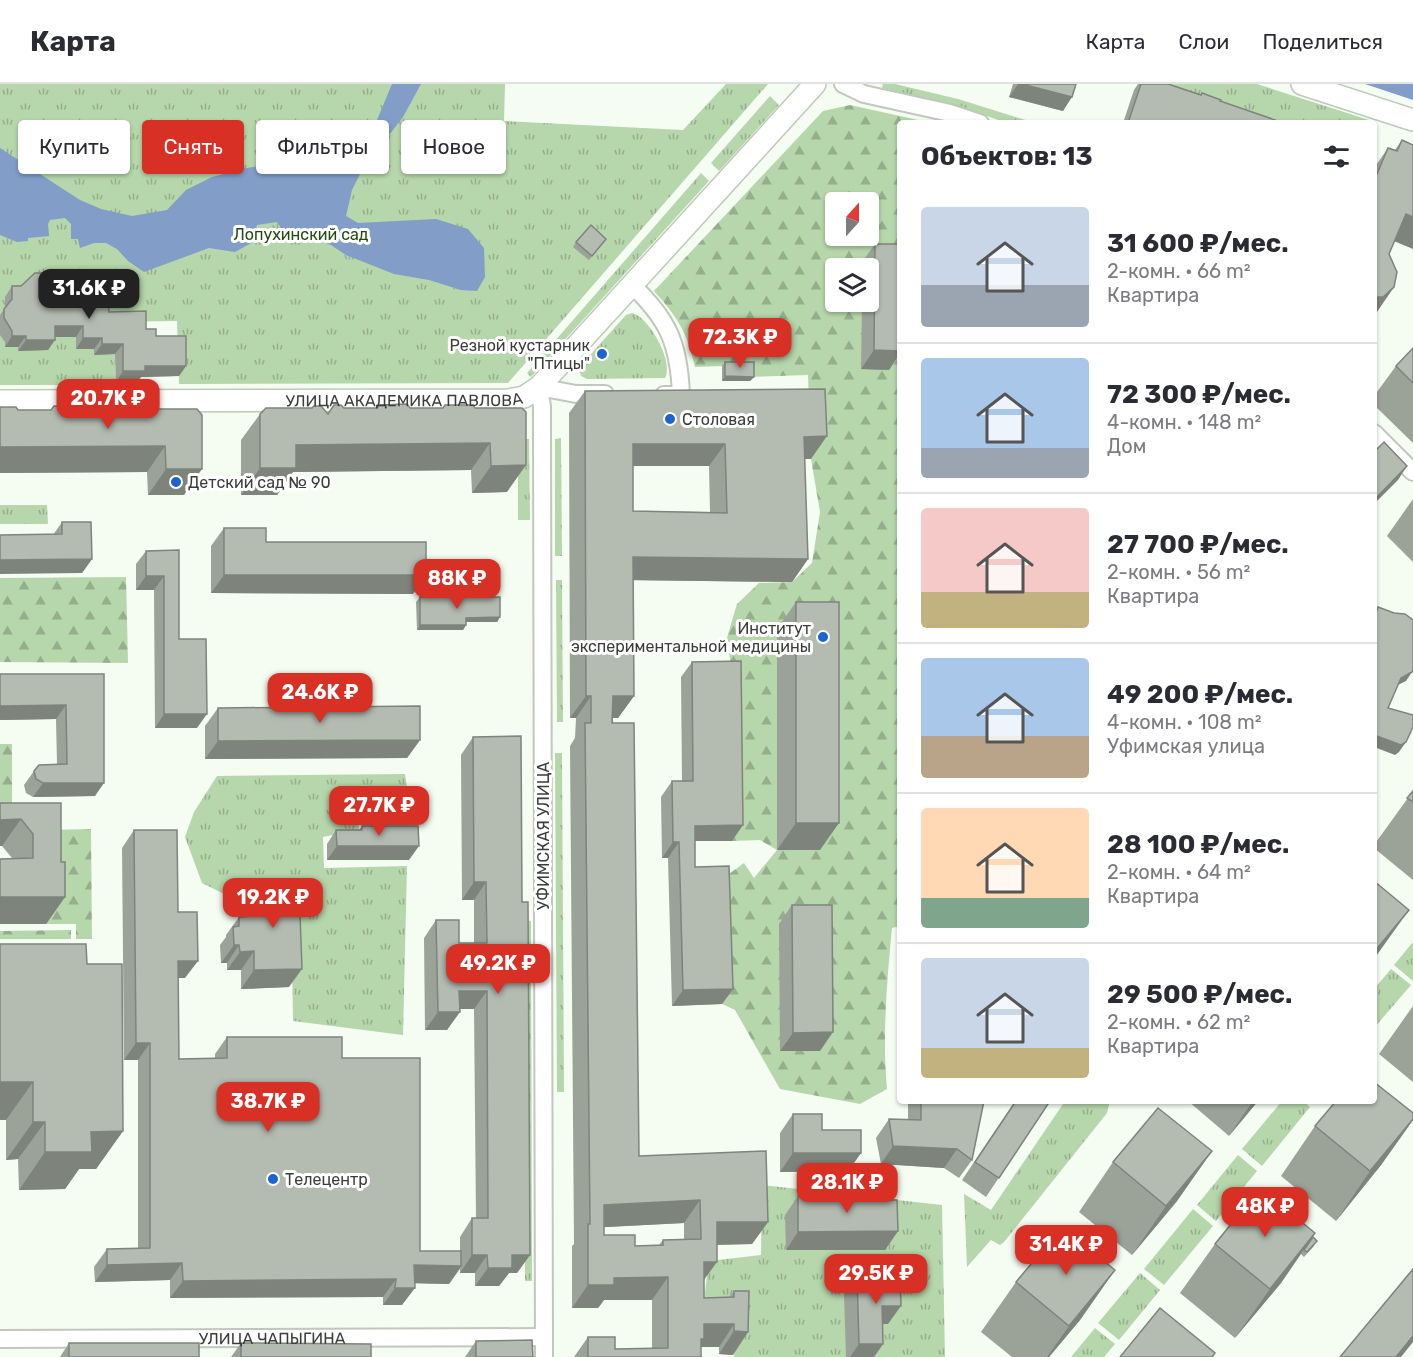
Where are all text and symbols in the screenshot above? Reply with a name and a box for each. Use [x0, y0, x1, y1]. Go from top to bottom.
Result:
text: Карта [30, 25, 116, 58]
text: Карта [1085, 29, 1145, 54]
text: Слои [1178, 29, 1229, 54]
text: Поделиться [1262, 29, 1383, 54]
chip: Купить [18, 120, 130, 174]
chip: Снять [142, 120, 244, 174]
chip: Фильтры [256, 120, 389, 174]
chip: Новое [401, 120, 506, 174]
icon: filters [1320, 140, 1353, 173]
text: Объектов: 13 [921, 141, 1093, 172]
north arrow [825, 192, 879, 246]
map controls [825, 192, 879, 312]
park label: Лопухинский сад [234, 225, 369, 244]
text: 31 600 ₽/мес. [1107, 228, 1289, 259]
icon: home [969, 231, 1041, 303]
button: layers [825, 258, 879, 312]
text: 2-комн. · 66 m² [1107, 259, 1251, 283]
pin: 31.6K ₽ [34, 269, 144, 320]
text: 31.6K ₽ [52, 276, 126, 300]
text: Квартира [1107, 283, 1199, 307]
pin: 72.3K ₽ [685, 318, 795, 369]
text: 72.3K ₽ [702, 325, 778, 349]
place label: Резной кустарник "Птицы" [449, 336, 590, 373]
marker: Резной кустарник "Птицы" [595, 347, 609, 361]
pin: 20.7K ₽ [53, 379, 163, 430]
text: 72 300 ₽/мес. [1107, 379, 1291, 410]
icon: home [969, 382, 1041, 454]
text: 20.7K ₽ [71, 386, 145, 410]
street label: УЛИЦА АКАДЕМИКА ПАВЛОВА [285, 388, 524, 410]
place label: Столовая [682, 410, 755, 429]
text: 4-комн. · 148 m² [1107, 410, 1261, 434]
marker: Столовая [663, 412, 677, 426]
text: Дом [1107, 434, 1146, 458]
place label: Детский сад № 90 [188, 473, 331, 492]
marker: Детский сад № 90 [169, 475, 183, 489]
text: 27 700 ₽/мес. [1107, 529, 1289, 560]
icon: home [969, 532, 1041, 604]
pin: 88K ₽ [415, 559, 499, 610]
text: 2-комн. · 56 m² [1107, 560, 1250, 584]
text: 88K ₽ [428, 566, 486, 590]
text: Квартира [1107, 584, 1199, 608]
place label: Институт экспериментальной медицины [571, 619, 811, 656]
marker: Институт экспериментальной медицины [816, 630, 830, 644]
pin: 24.6K ₽ [265, 673, 375, 724]
text: 49 200 ₽/мес. [1107, 679, 1293, 710]
text: 24.6K ₽ [282, 680, 358, 704]
icon: home [969, 682, 1041, 754]
text: 4-комн. · 108 m² [1107, 710, 1262, 734]
text: Уфимская улица [1107, 734, 1265, 758]
street label: УФИМСКАЯ УЛИЦА [534, 762, 553, 910]
pin: 27.7K ₽ [324, 786, 434, 837]
text: 27.7K ₽ [343, 793, 415, 817]
text: 28 100 ₽/мес. [1107, 829, 1289, 860]
icon: home [969, 832, 1041, 904]
text: 2-комн. · 64 m² [1107, 860, 1251, 884]
pin: 19.2K ₽ [218, 878, 328, 929]
text: Квартира [1107, 884, 1199, 908]
text: 19.2K ₽ [237, 885, 309, 909]
pin: 49.2K ₽ [443, 944, 553, 995]
text: 49.2K ₽ [460, 951, 536, 975]
text: 29 500 ₽/мес. [1107, 979, 1292, 1010]
icon: home [969, 982, 1041, 1054]
text: 2-комн. · 62 m² [1107, 1010, 1250, 1034]
text: Квартира [1107, 1034, 1199, 1058]
pin: 38.7K ₽ [213, 1082, 323, 1133]
text: 38.7K ₽ [230, 1089, 306, 1113]
pin: 28.1K ₽ [792, 1163, 902, 1214]
place label: Телецентр [285, 1170, 368, 1189]
text: 28.1K ₽ [811, 1170, 883, 1194]
marker: Телецентр [266, 1172, 280, 1186]
pin: 48K ₽ [1223, 1187, 1307, 1238]
text: 48K ₽ [1235, 1194, 1295, 1218]
pin: 31.4K ₽ [1011, 1225, 1121, 1276]
text: 31.4K ₽ [1029, 1232, 1103, 1256]
pin: 29.5K ₽ [821, 1254, 931, 1305]
text: 29.5K ₽ [838, 1261, 914, 1285]
street label: УЛИЦА ЧАПЫГИНА [199, 1329, 346, 1348]

